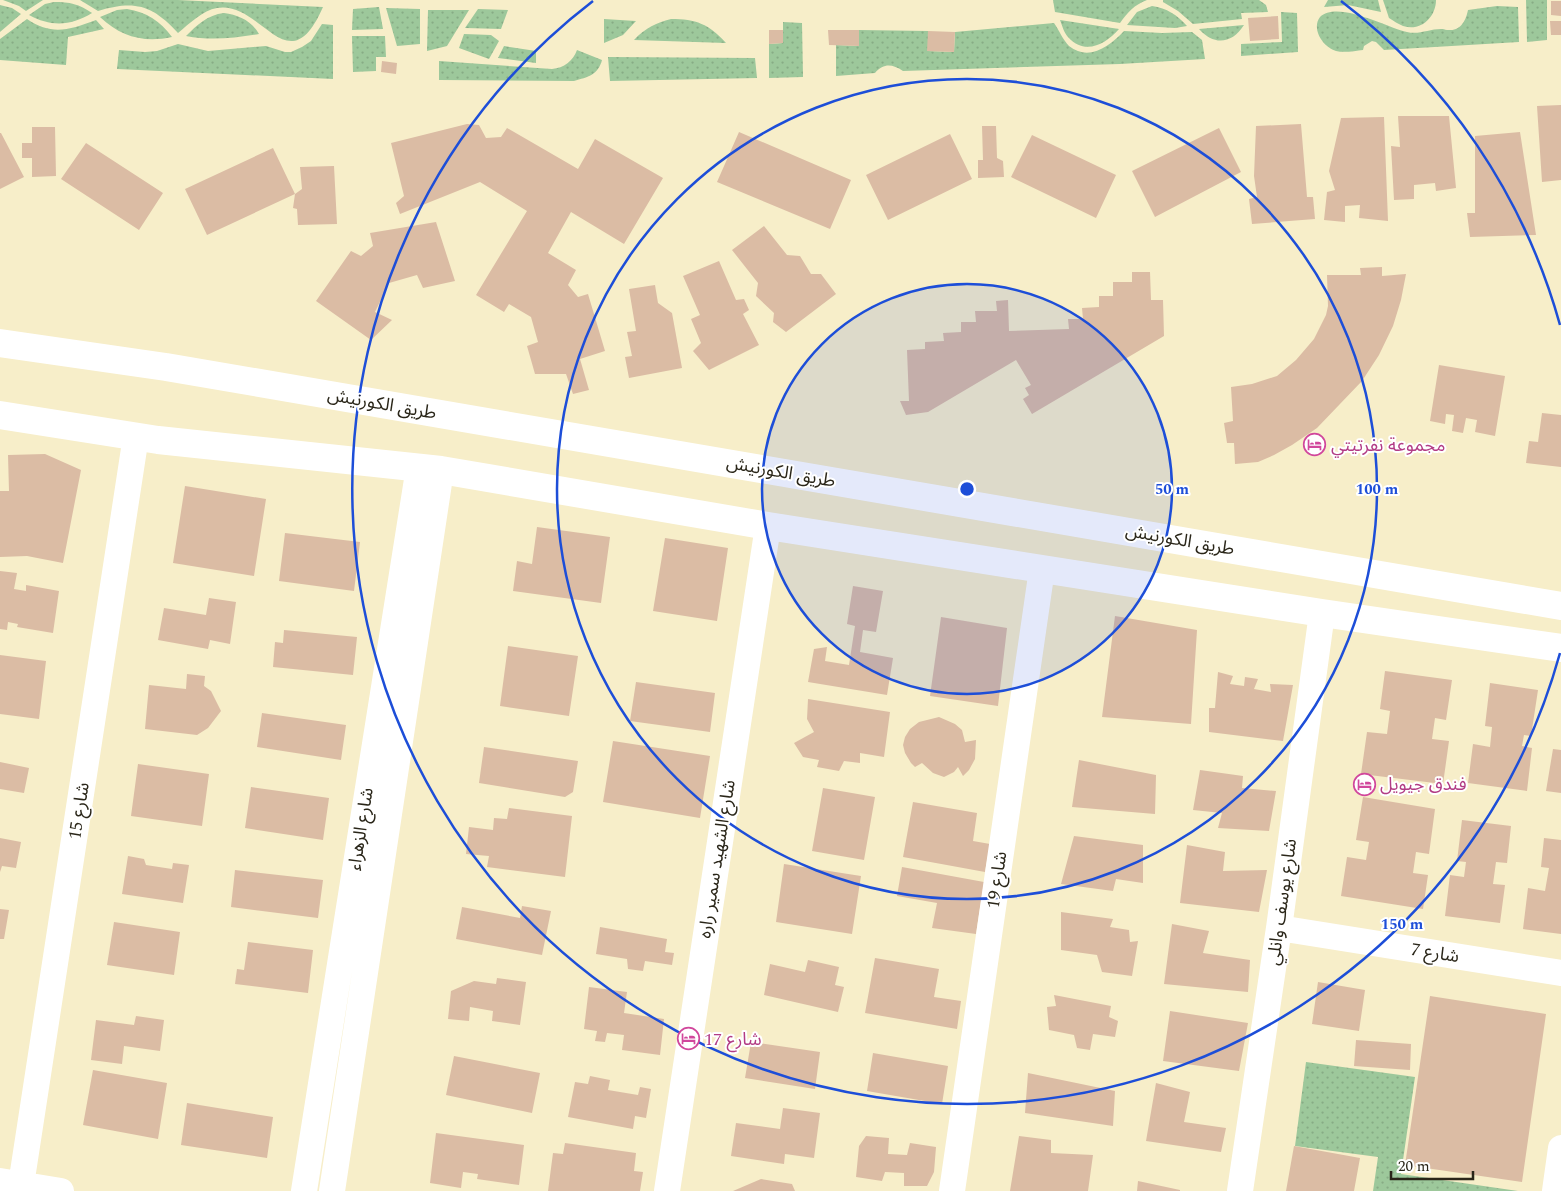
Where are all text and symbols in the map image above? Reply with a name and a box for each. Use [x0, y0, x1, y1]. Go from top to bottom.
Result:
street label: طريق الكورنيش [325, 381, 439, 427]
place label: مجموعة نفرتيتي [1331, 432, 1446, 459]
hotel icon: مجموعة نفرتيتي [1303, 433, 1327, 457]
street label: طريق الكورنيش [724, 449, 838, 495]
text: 50 m [1155, 478, 1190, 501]
text: 100 m [1356, 478, 1399, 501]
centre of rings [958, 480, 976, 498]
street label: طريق الكورنيش [1123, 517, 1237, 563]
place label: فندق جيويل [1380, 771, 1467, 798]
hotel icon: فندق جيويل [1352, 772, 1376, 796]
street label: شارع الشهيد سمير راره [691, 778, 743, 940]
street label: شارع 15 [61, 780, 97, 842]
street label: شارع الزهراء [341, 786, 381, 872]
street label: شارع يوسف وانلي [1260, 837, 1304, 967]
street label: شارع 19 [980, 850, 1014, 910]
text: 150 m [1381, 913, 1424, 936]
street label: شارع 7 [1409, 936, 1461, 970]
place label: شارع 17 [704, 1026, 762, 1053]
hotel icon: شارع 17 [676, 1027, 700, 1051]
scale bar [1391, 1148, 1474, 1180]
text: 20 m [1398, 1155, 1430, 1178]

